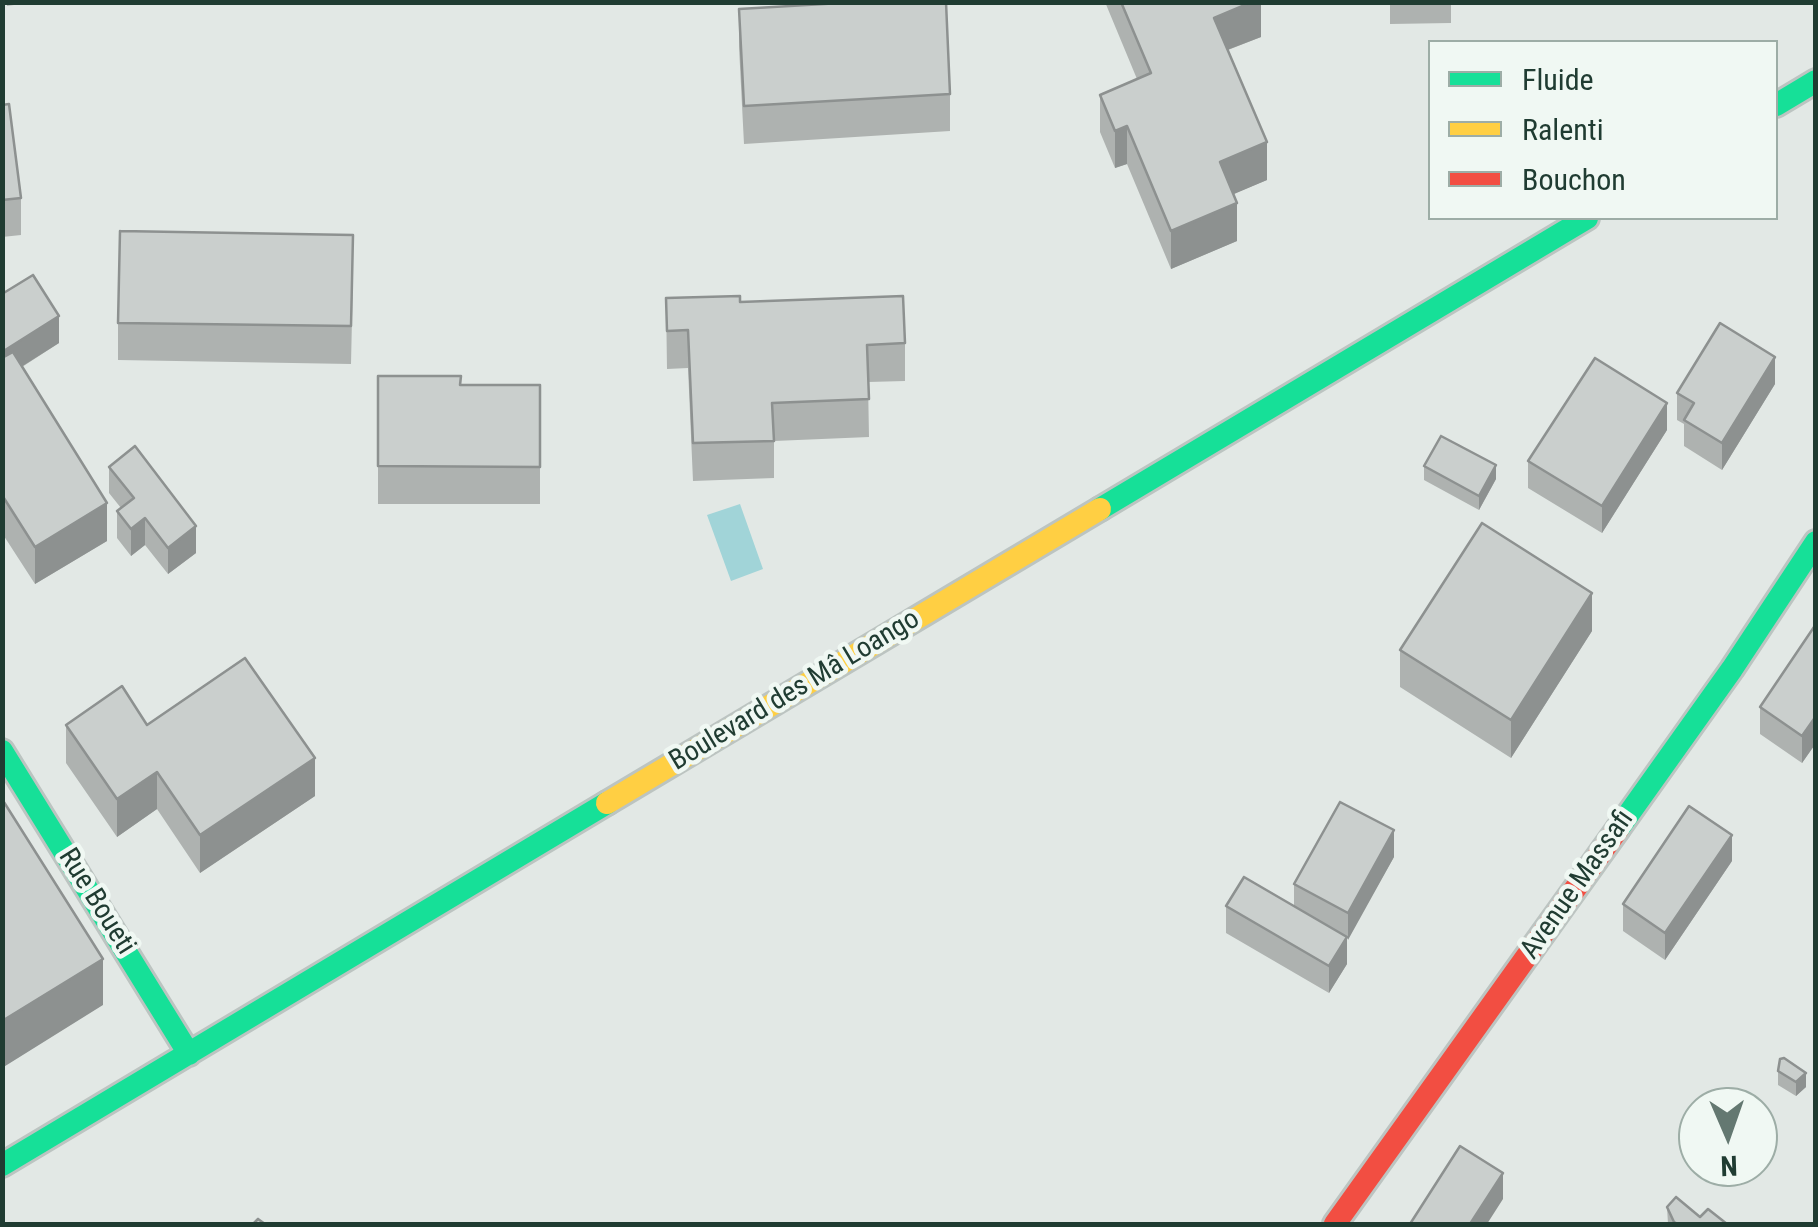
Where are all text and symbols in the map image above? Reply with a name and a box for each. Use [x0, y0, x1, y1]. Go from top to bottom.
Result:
legend [1428, 40, 1778, 220]
text: Fluide [1522, 62, 1594, 97]
text: Ralenti [1522, 112, 1604, 147]
text: Bouchon [1522, 162, 1626, 197]
street label: Boulevard des Mâ Loango [664, 603, 926, 779]
street label: Avenue Massafi [1514, 804, 1642, 966]
street label: Rue Boueti [50, 843, 142, 961]
north arrow [1678, 1087, 1778, 1187]
text: N [1720, 1149, 1738, 1182]

